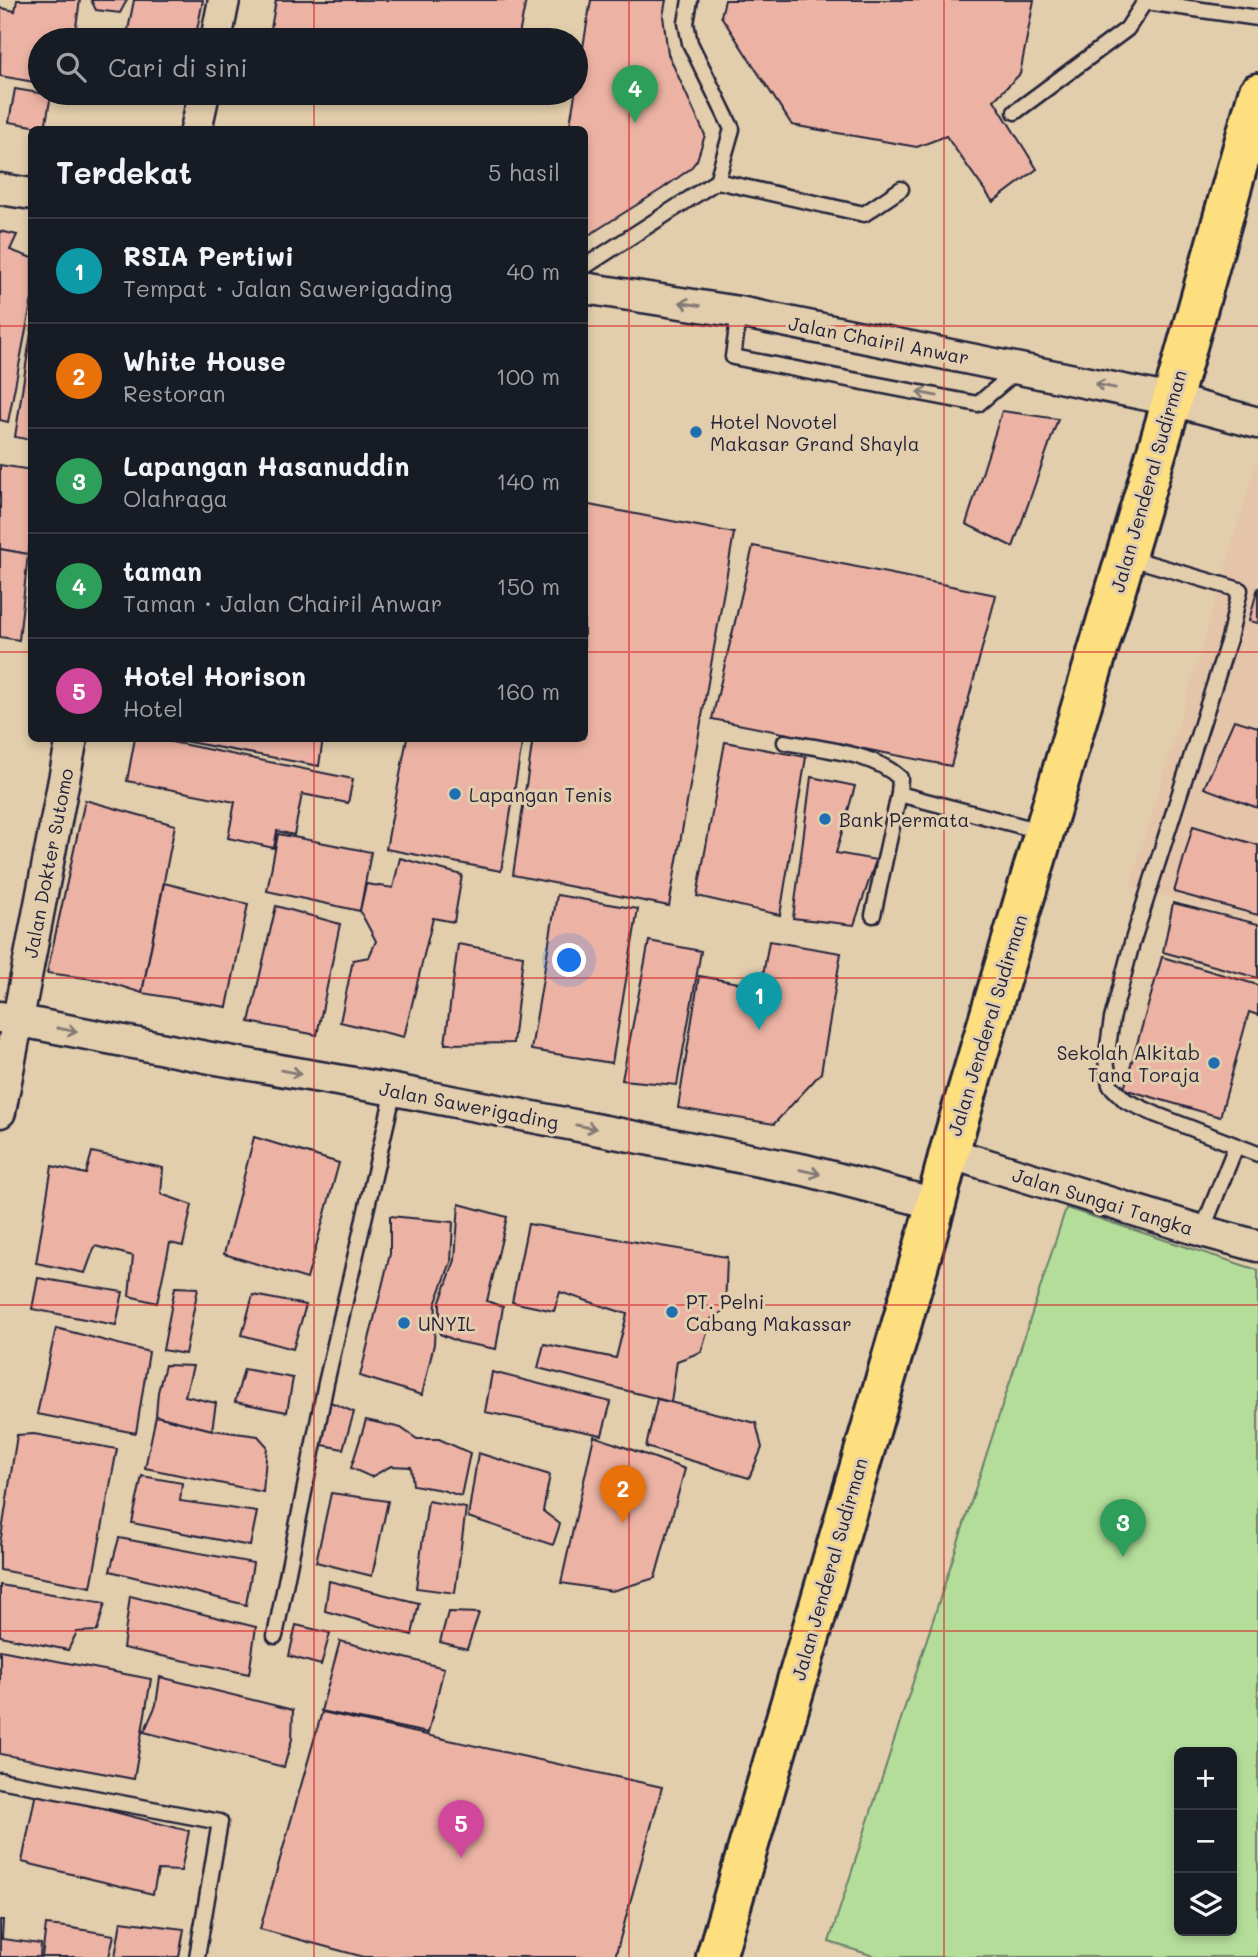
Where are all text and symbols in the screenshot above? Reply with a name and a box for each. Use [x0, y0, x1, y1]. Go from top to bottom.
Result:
search box [28, 28, 588, 105]
icon: search [52, 48, 90, 86]
text: Cari di sini [108, 50, 248, 84]
pin: 4 [612, 65, 658, 123]
text: Terdekat [56, 152, 192, 192]
text: 5 hasil [488, 157, 560, 187]
text: RSIA Pertiwi [123, 239, 294, 273]
text: 1 [74, 256, 84, 286]
text: 40 m [507, 256, 560, 286]
text: Tempat · Jalan Sawerigading [123, 273, 452, 303]
one-way arrow [679, 298, 702, 311]
street label: Jalan Chairil Anwar [787, 310, 971, 370]
text: White House [123, 344, 286, 378]
text: 2 [73, 361, 85, 391]
text: 100 m [496, 361, 560, 391]
street label: Jalan Jenderal Sudirman [1104, 367, 1192, 595]
text: Restoran [123, 378, 226, 408]
one-way arrow [1094, 379, 1117, 393]
one-way arrow [916, 387, 939, 400]
place label: Hotel Novotel Makasar Grand Shayla [710, 409, 919, 456]
marker: Hotel Novotel Makasar Grand Shayla [688, 424, 704, 440]
text: Lapangan Hasanuddin [123, 449, 409, 483]
text: 3 [72, 466, 86, 496]
text: 140 m [496, 466, 560, 496]
text: Olahraga [123, 483, 228, 513]
text: taman [123, 554, 202, 588]
text: 4 [72, 571, 86, 601]
text: 150 m [496, 571, 560, 601]
text: Taman · Jalan Chairil Anwar [123, 588, 442, 618]
text: Hotel Horison [123, 659, 306, 693]
text: 5 [72, 676, 86, 706]
text: 160 m [496, 676, 560, 706]
text: Hotel [123, 693, 183, 723]
street label: Jalan Dokter Sutomo [17, 766, 79, 960]
place label: Lapangan Tenis [469, 782, 612, 807]
marker: Lapangan Tenis [447, 786, 463, 802]
place label: Bank Permata [839, 807, 969, 832]
marker: Bank Permata [817, 811, 833, 827]
street label: Jalan Jenderal Sudirman [941, 911, 1033, 1139]
your location [552, 943, 586, 977]
pin: 1 [736, 972, 782, 1030]
one-way arrow [55, 1024, 78, 1037]
place label: Sekolah Alkitab Tana Toraja [1057, 1040, 1200, 1087]
marker: Sekolah Alkitab Tana Toraja [1206, 1055, 1222, 1071]
one-way arrow [279, 1066, 302, 1079]
street label: Jalan Sawerigading [377, 1075, 561, 1135]
one-way arrow [574, 1121, 597, 1135]
street label: Jalan Sungai Tangka [1010, 1162, 1196, 1240]
one-way arrow [798, 1166, 820, 1179]
place label: PT. Pelni Cabang Makassar [686, 1289, 852, 1336]
marker: PT. Pelni Cabang Makassar [664, 1304, 680, 1320]
place label: UNYIL [418, 1311, 475, 1336]
marker: UNYIL [396, 1315, 412, 1331]
street label: Jalan Jenderal Sudirman [785, 1455, 873, 1683]
pin: 2 [600, 1465, 646, 1523]
pin: 3 [1100, 1499, 1146, 1557]
map controls [1174, 1747, 1237, 1936]
button: + [1174, 1747, 1237, 1810]
pin: 5 [438, 1800, 484, 1858]
button: − [1174, 1810, 1237, 1873]
button: layers [1174, 1873, 1237, 1936]

